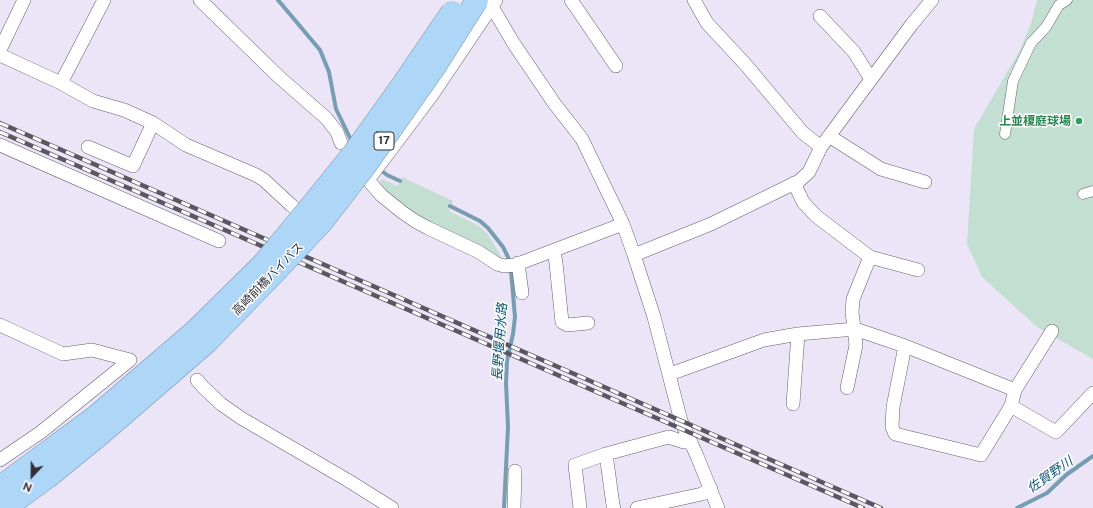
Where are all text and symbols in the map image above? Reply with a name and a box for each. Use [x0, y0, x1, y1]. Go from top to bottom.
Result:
place label: 上並榎庭球場 [999, 114, 1071, 128]
marker: 上並榎庭球場 [1074, 116, 1084, 126]
road number: 17 [374, 132, 394, 150]
street label: 高崎前橋バイパス [229, 239, 307, 319]
water label: 長野堰用水路 [489, 303, 511, 381]
water label: 佐賀野川 [1024, 454, 1076, 496]
north arrow [12, 456, 52, 496]
text: N [21, 480, 34, 494]

